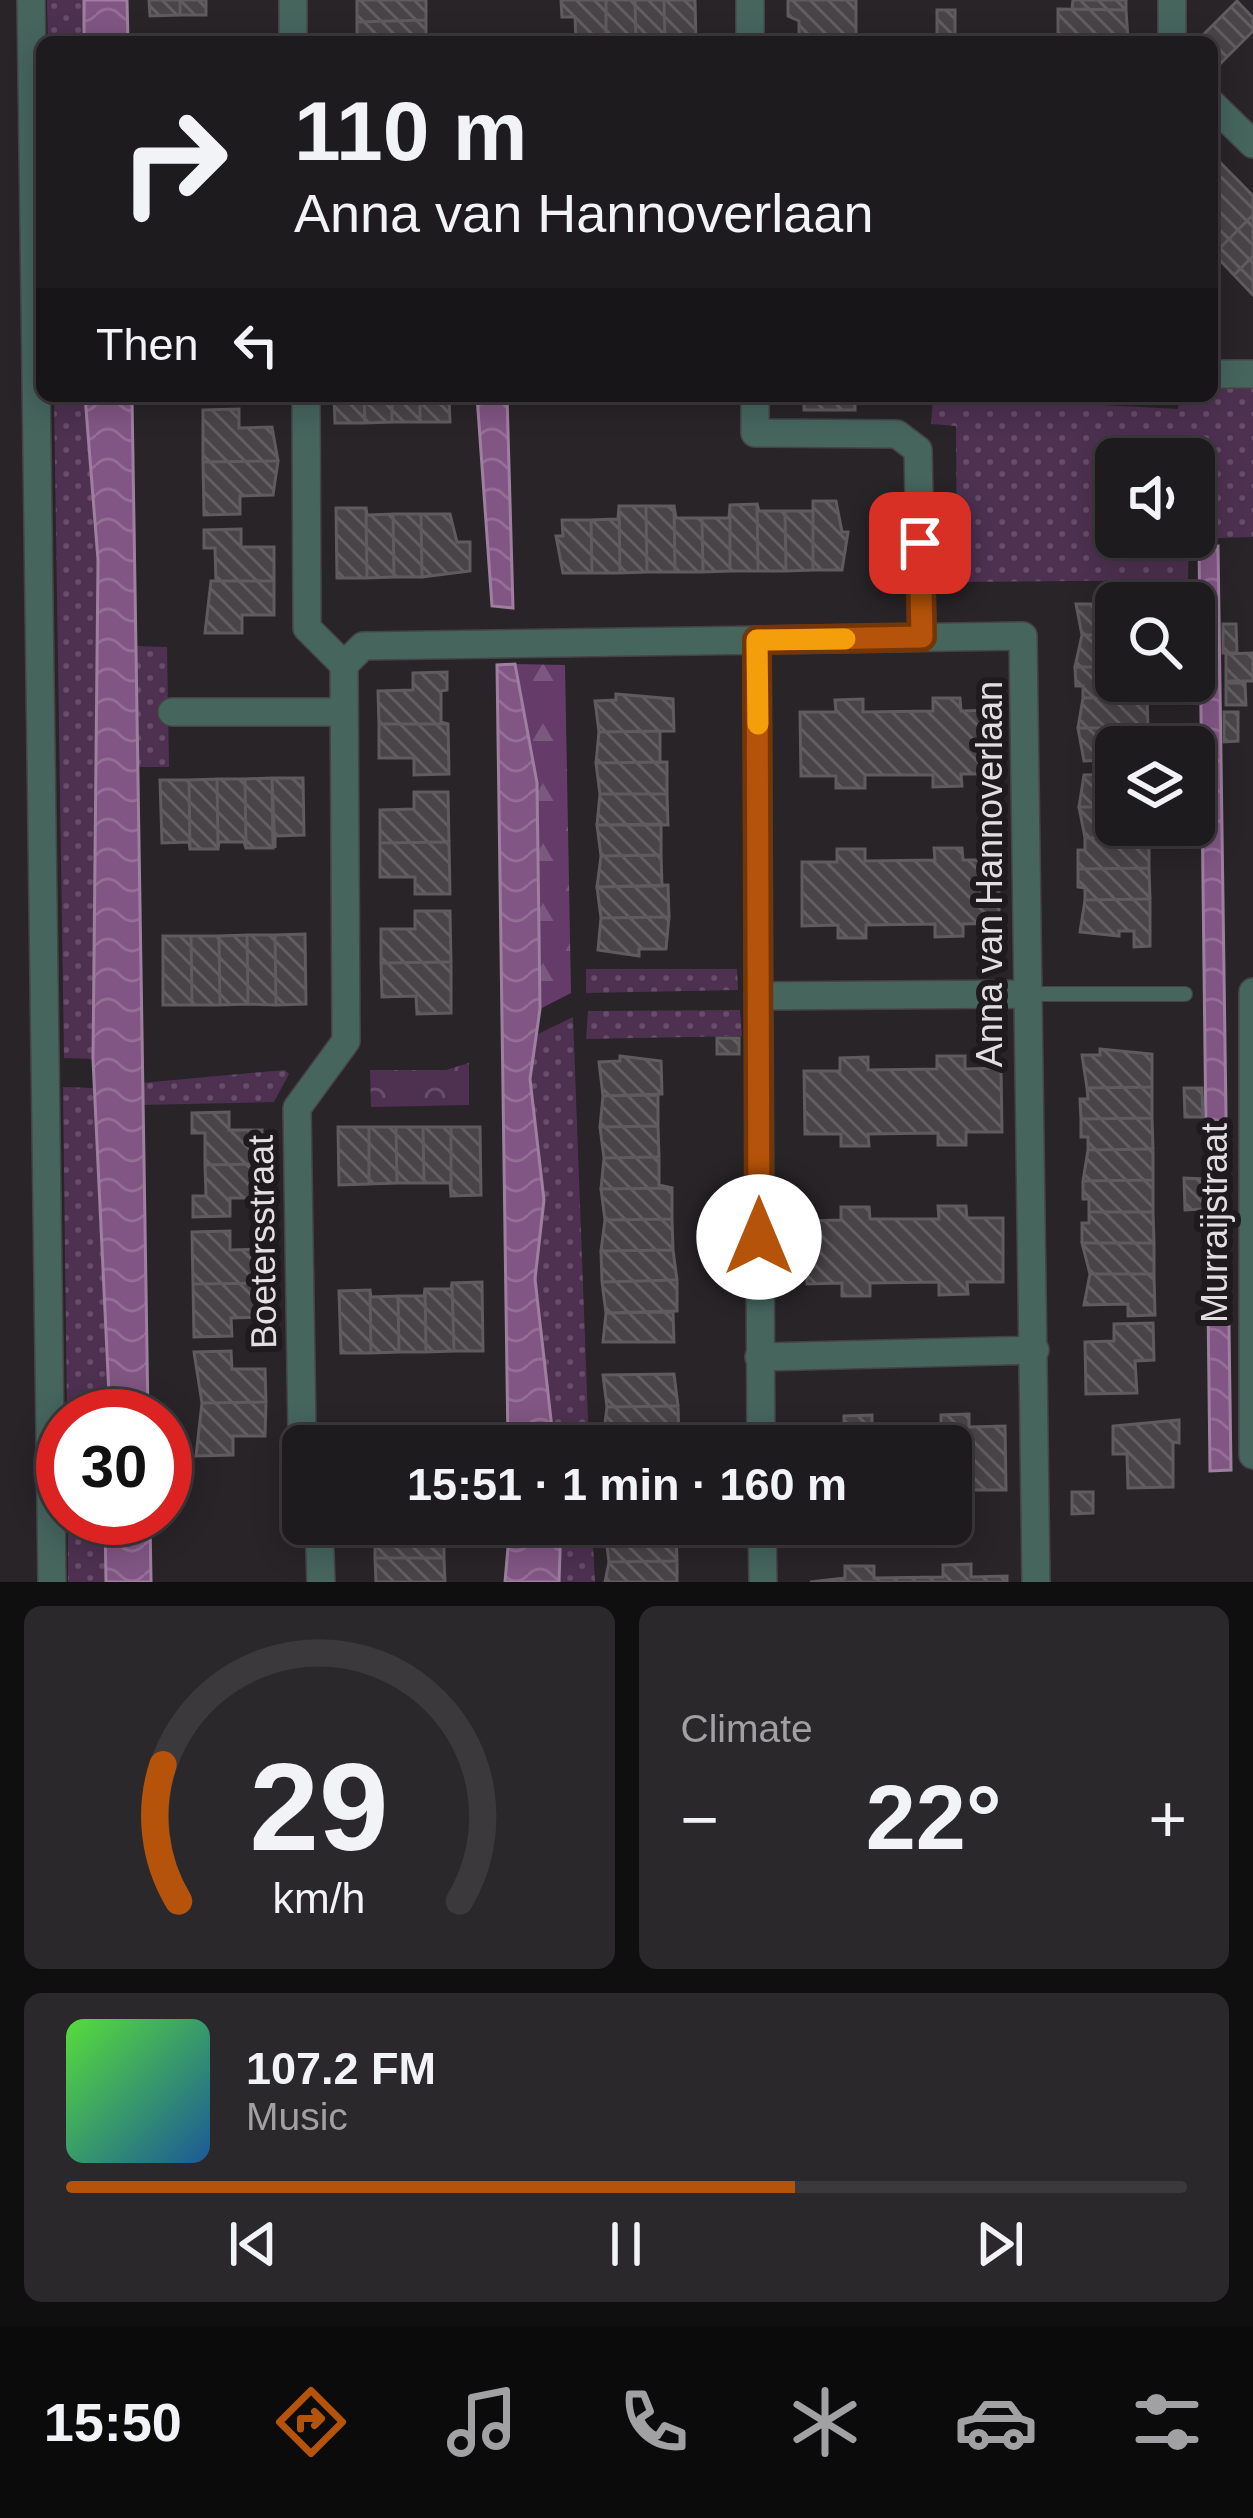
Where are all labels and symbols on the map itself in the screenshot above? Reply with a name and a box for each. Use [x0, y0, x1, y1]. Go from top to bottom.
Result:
pin [869, 492, 971, 594]
street label: Anna van Hannoverlaan [969, 681, 1010, 1067]
street label: Murraijstraat [1194, 1123, 1235, 1323]
street label: Boetersstraat [240, 1135, 284, 1349]
position arrow [696, 1174, 822, 1300]
speed limit sign: 30 [36, 1389, 192, 1545]

